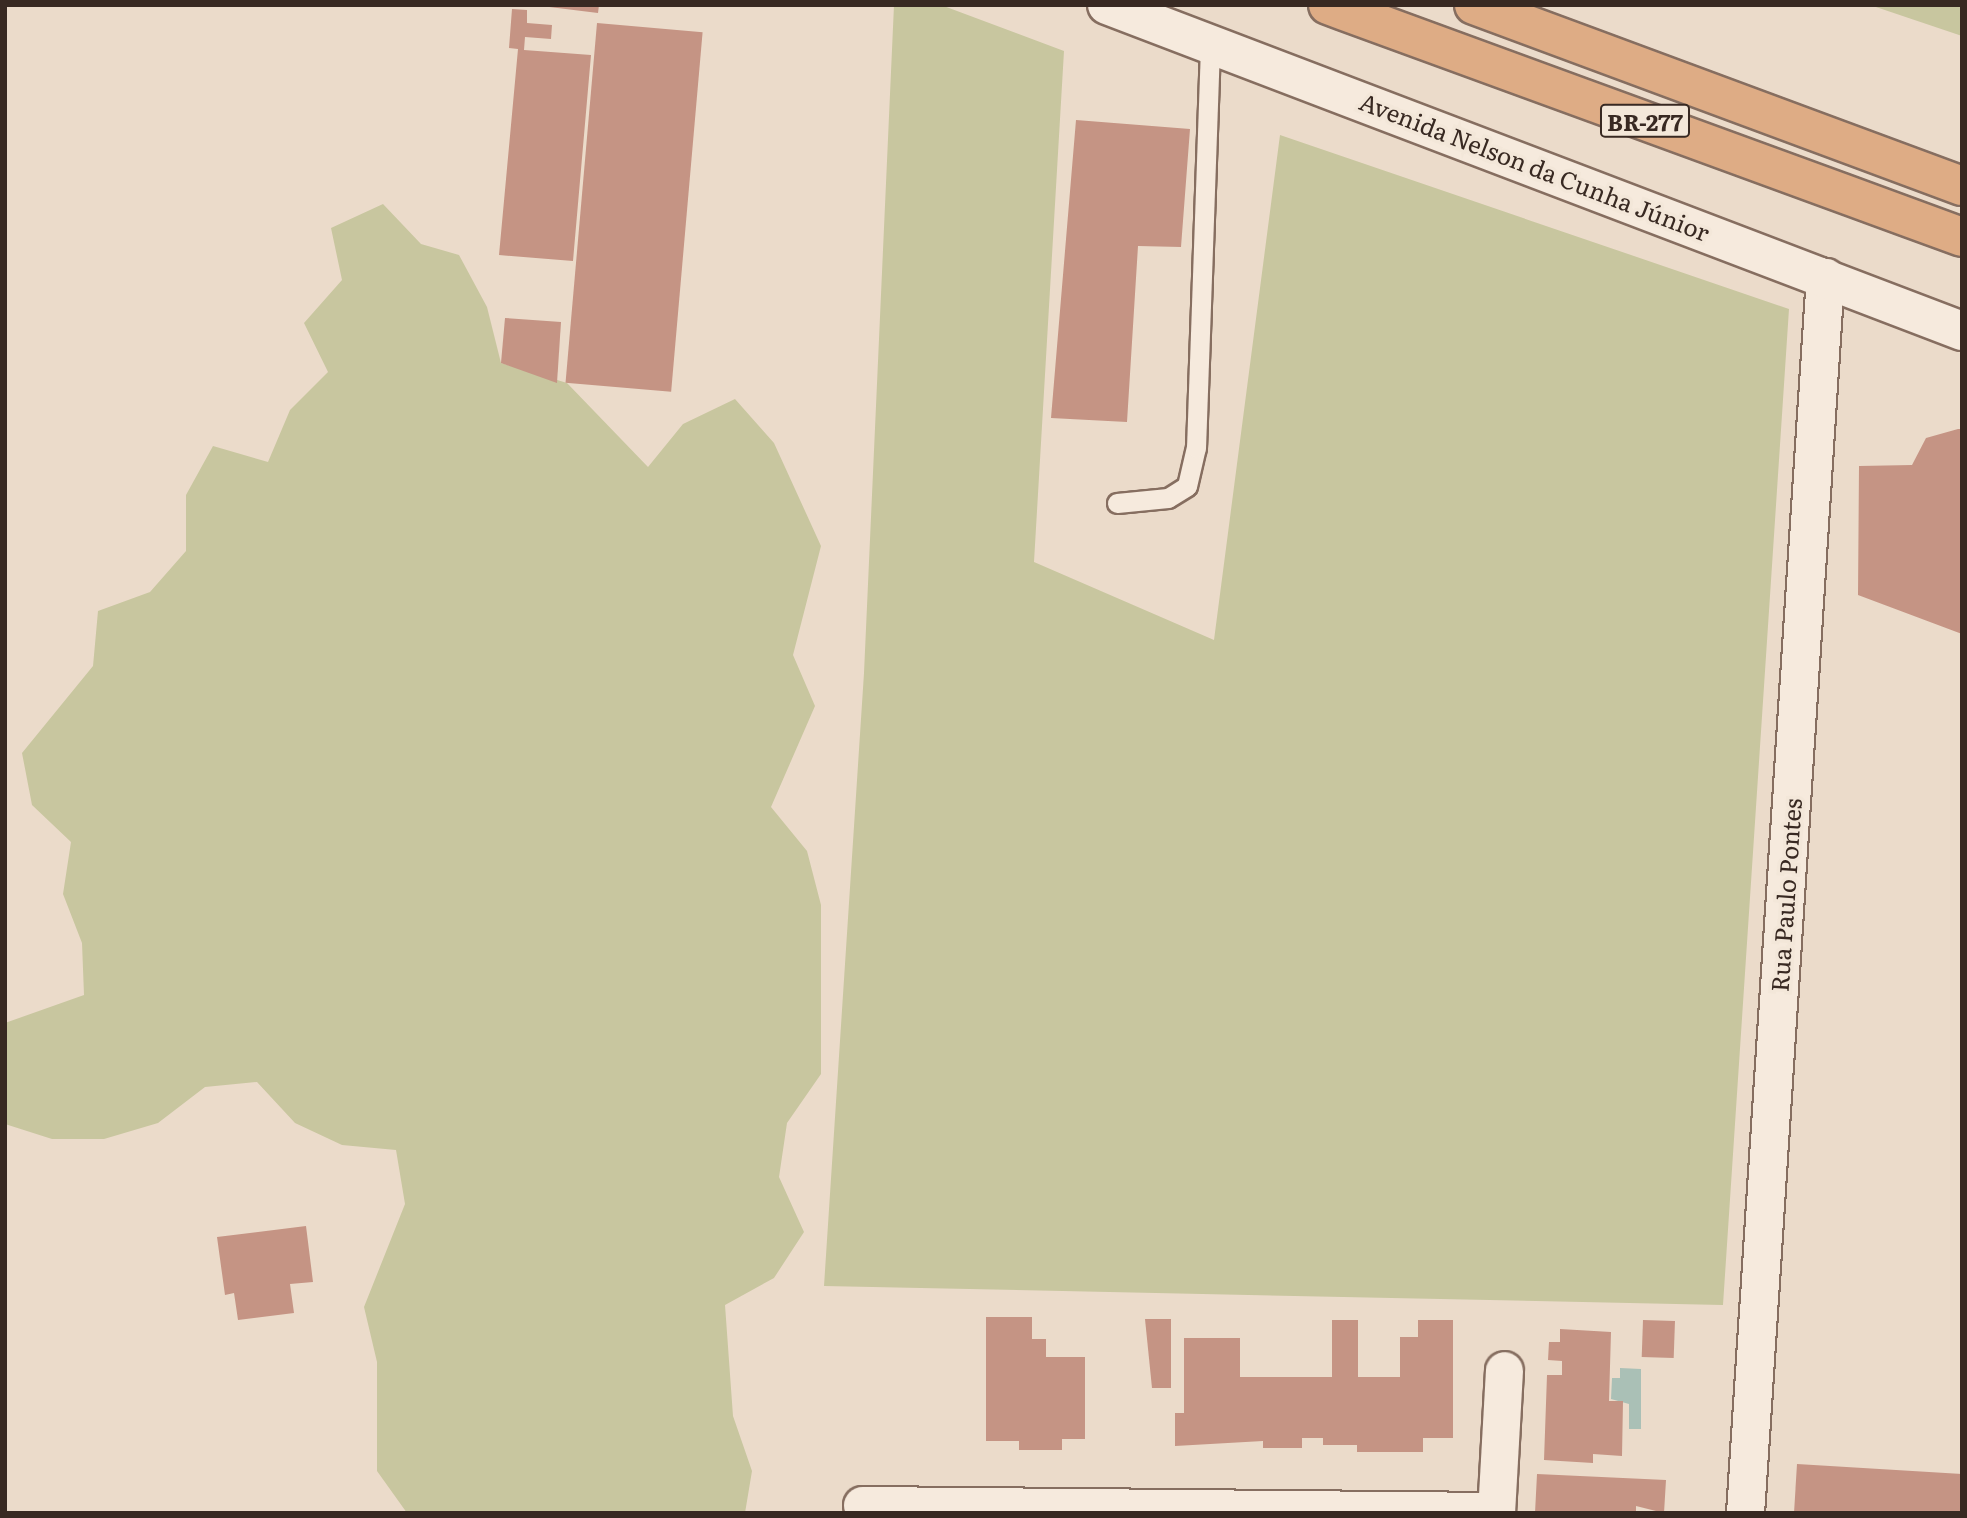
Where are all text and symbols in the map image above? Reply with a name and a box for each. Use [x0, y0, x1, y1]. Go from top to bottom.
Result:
street label: Avenida Nelson da Cunha Júnior [1356, 86, 1714, 246]
road number: BR-277 [1600, 102, 1690, 140]
street label: Rua Paulo Pontes [1764, 797, 1806, 993]

